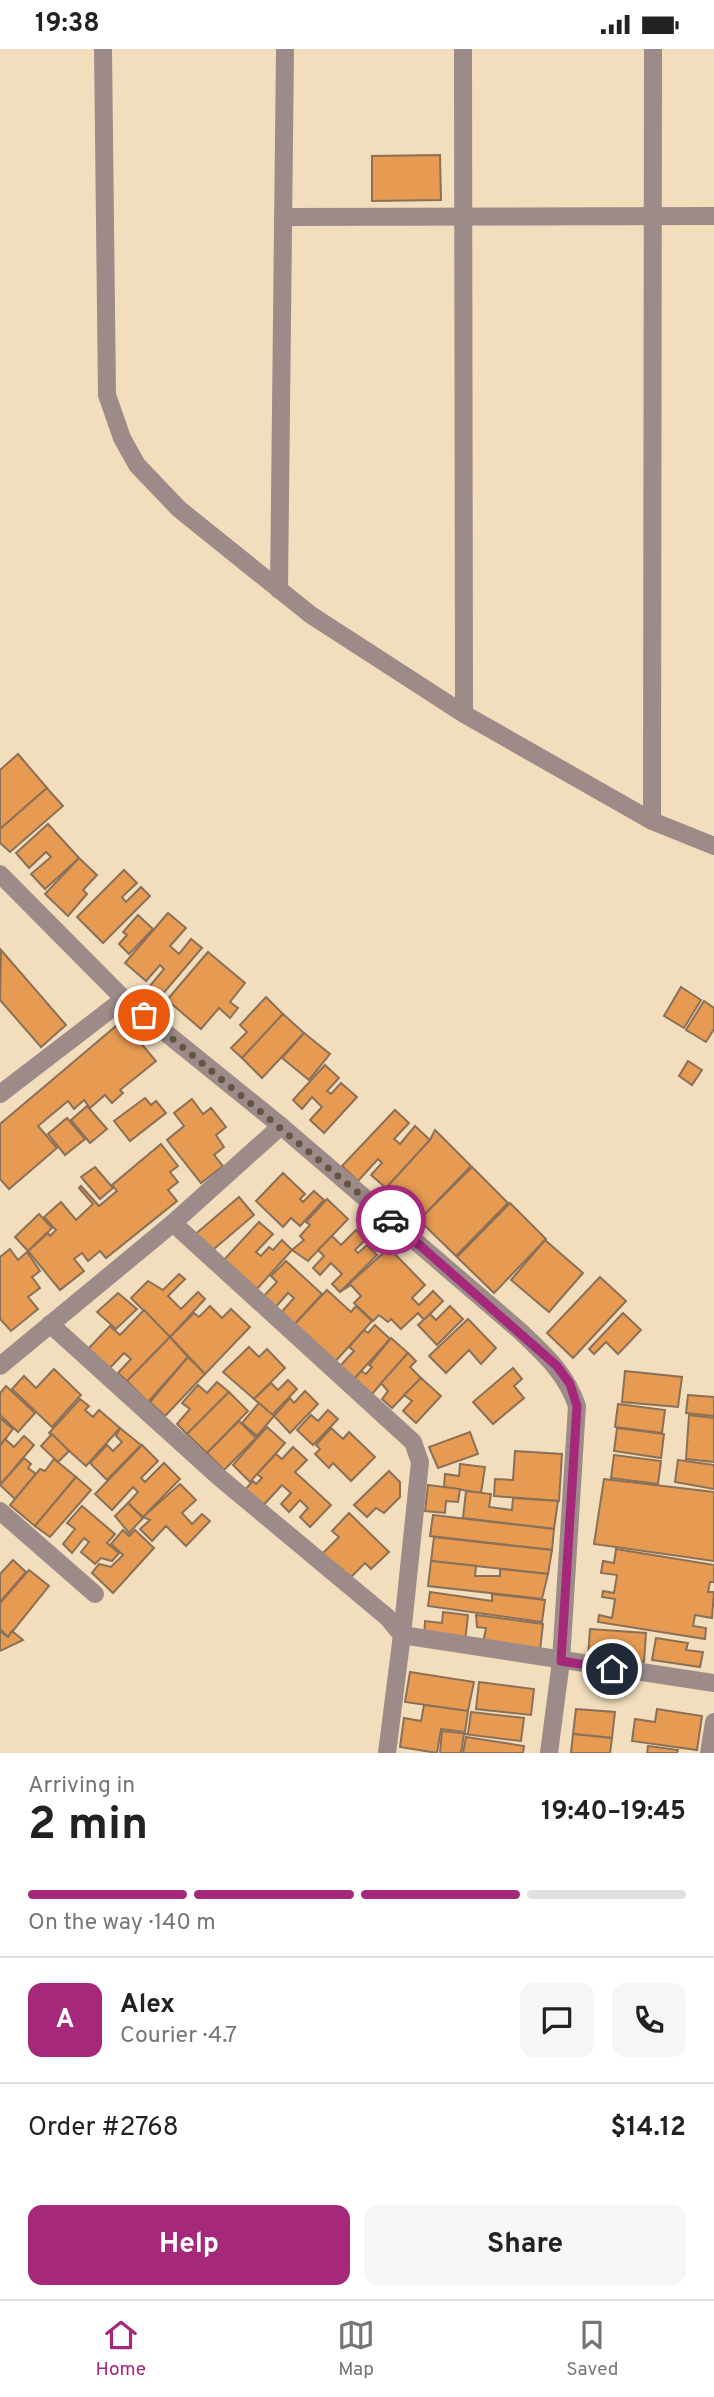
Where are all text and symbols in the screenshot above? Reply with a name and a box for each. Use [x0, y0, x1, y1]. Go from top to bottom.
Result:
text: 19:38 [35, 8, 100, 41]
pin [114, 985, 174, 1045]
icon: bag [125, 996, 163, 1034]
courier [356, 1185, 426, 1255]
icon: car [372, 1201, 410, 1239]
pin [582, 1639, 642, 1699]
icon: home [593, 1650, 631, 1688]
text: Arriving in [28, 1772, 135, 1801]
text: 19:40–19:45 [541, 1796, 686, 1829]
text: 2 min [28, 1797, 148, 1856]
text: On the way · 140 m [28, 1909, 216, 1938]
button: chat [520, 1983, 594, 2057]
button: phone [612, 1983, 686, 2057]
text: Alex [120, 1989, 175, 2022]
text: A [56, 2004, 74, 2037]
text: Courier · 4.7 [120, 2022, 237, 2051]
text: Order #2768 [28, 2112, 179, 2145]
text: $14.12 [611, 2112, 686, 2145]
button: Help [28, 2205, 350, 2285]
button: Share [364, 2205, 686, 2285]
tab: Home [96, 2316, 146, 2382]
tab: Map [337, 2316, 375, 2382]
tab: Saved [566, 2316, 618, 2382]

